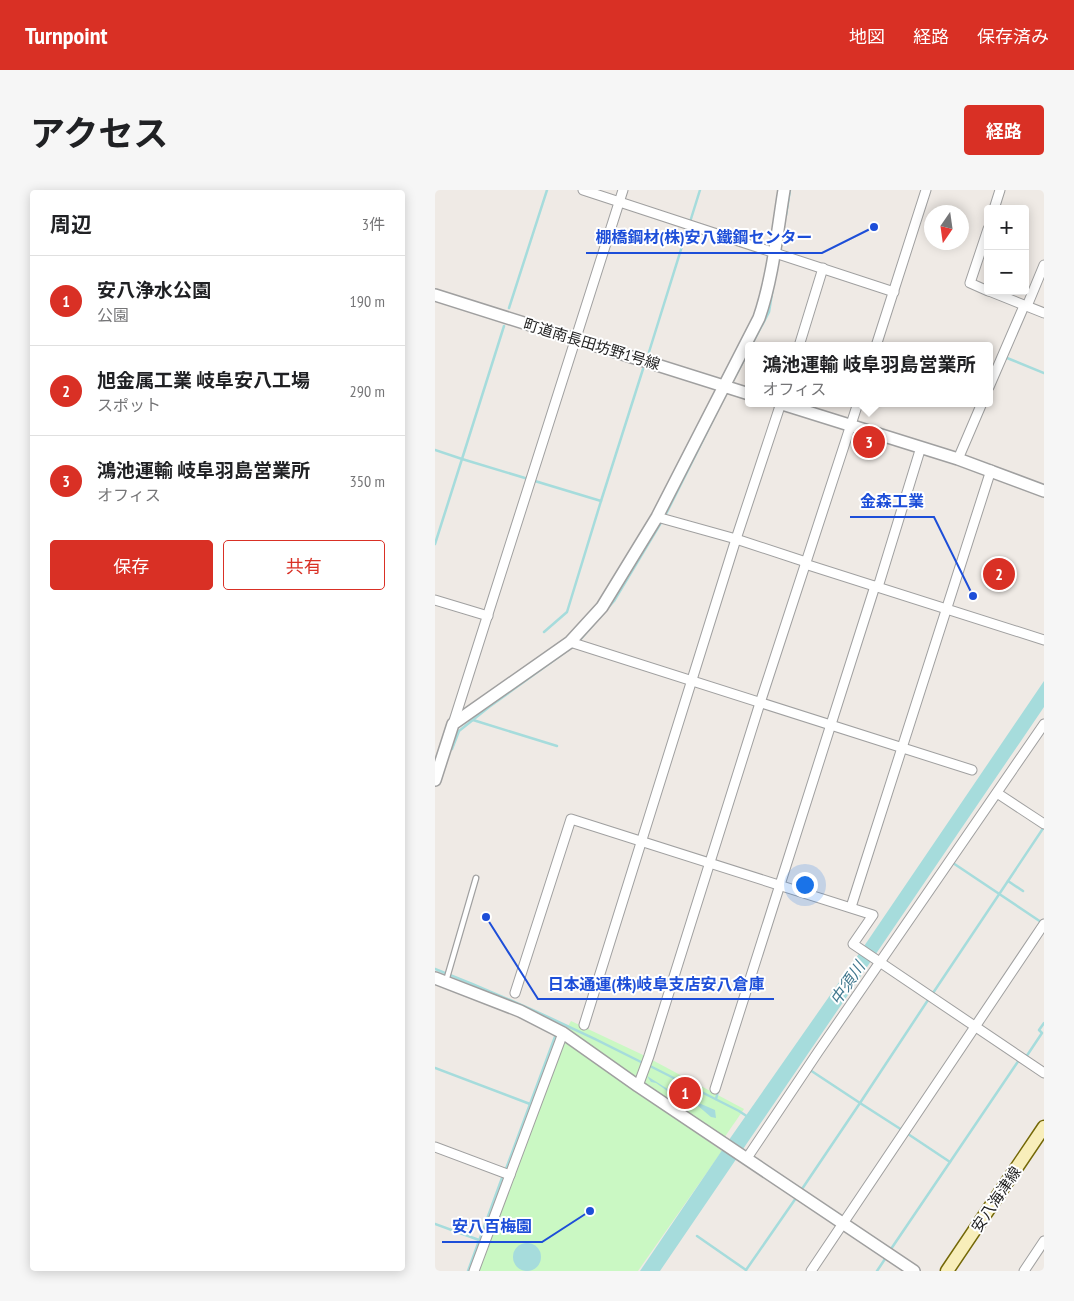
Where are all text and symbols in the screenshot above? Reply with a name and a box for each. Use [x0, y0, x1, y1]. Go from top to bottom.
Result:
text: Turnpoint [25, 20, 107, 51]
text: 地図 [849, 25, 885, 48]
text: 経路 [913, 25, 949, 48]
text: 保存済み [977, 25, 1049, 48]
button: 経路 [964, 105, 1044, 155]
text: アクセス [30, 110, 168, 156]
north arrow [924, 205, 969, 250]
map controls [984, 205, 1029, 295]
button: + [984, 205, 1029, 250]
text: 周辺 [50, 211, 92, 238]
text: 3件 [362, 214, 385, 234]
callout: 棚橋鋼材(株)安八鐵鋼センター [586, 222, 822, 253]
text: 棚橋鋼材(株)安八鐵鋼センター [596, 227, 812, 247]
button: − [984, 250, 1029, 295]
text: 安八浄水公園 [97, 278, 211, 302]
text: 1 [62, 291, 70, 311]
text: 190 m [350, 291, 385, 311]
text: 公園 [97, 305, 129, 325]
street label: 町道南長田坊野1号線 [521, 314, 663, 374]
popup [745, 342, 993, 407]
text: 鴻池運輸 岐阜羽島営業所 [763, 352, 975, 376]
text: 旭金属工業 岐阜安八工場 [97, 368, 310, 392]
text: オフィス [763, 379, 826, 399]
text: 2 [62, 381, 70, 401]
text: 290 m [350, 381, 385, 401]
text: スポット [97, 395, 161, 415]
pin: 3 [853, 423, 885, 461]
text: 鴻池運輸 岐阜羽島営業所 [97, 458, 310, 482]
text: 3 [62, 471, 70, 491]
text: 350 m [350, 471, 385, 491]
text: オフィス [97, 485, 161, 505]
callout: 金森工業 [850, 486, 934, 517]
text: 金森工業 [860, 491, 924, 511]
button: 保存 [50, 540, 213, 590]
button: 共有 [223, 540, 385, 590]
pin: 2 [983, 555, 1015, 593]
your location [792, 872, 818, 898]
water label: 中須川 [825, 956, 870, 1008]
callout: 日本通運(株)岐阜支店安八倉庫 [538, 968, 774, 999]
text: 日本通運(株)岐阜支店安八倉庫 [548, 974, 764, 994]
pin: 1 [669, 1074, 701, 1112]
street label: 安八海津線 [967, 1163, 1025, 1235]
callout: 安八百梅園 [442, 1211, 542, 1242]
text: 安八百梅園 [452, 1216, 532, 1236]

